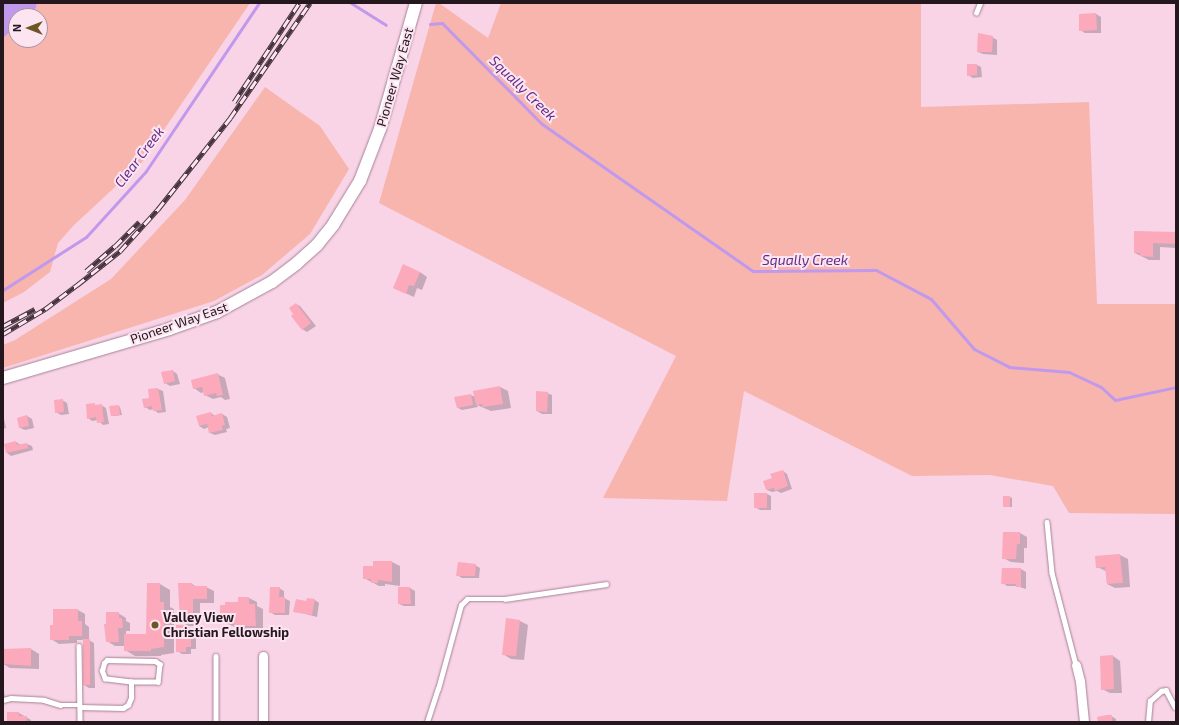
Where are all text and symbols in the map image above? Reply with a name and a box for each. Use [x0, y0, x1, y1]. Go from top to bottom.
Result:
north arrow [8, 8, 48, 48]
text: N [10, 24, 23, 32]
street label: Pioneer Way East [373, 25, 417, 129]
water label: Squally Creek [486, 52, 560, 124]
water label: Clear Creek [111, 123, 167, 191]
water label: Squally Creek [762, 252, 848, 268]
street label: Pioneer Way East [128, 299, 230, 347]
place label: Valley View Christian Fellowship [163, 610, 289, 641]
marker: Valley View Christian Fellowship [150, 620, 160, 630]

